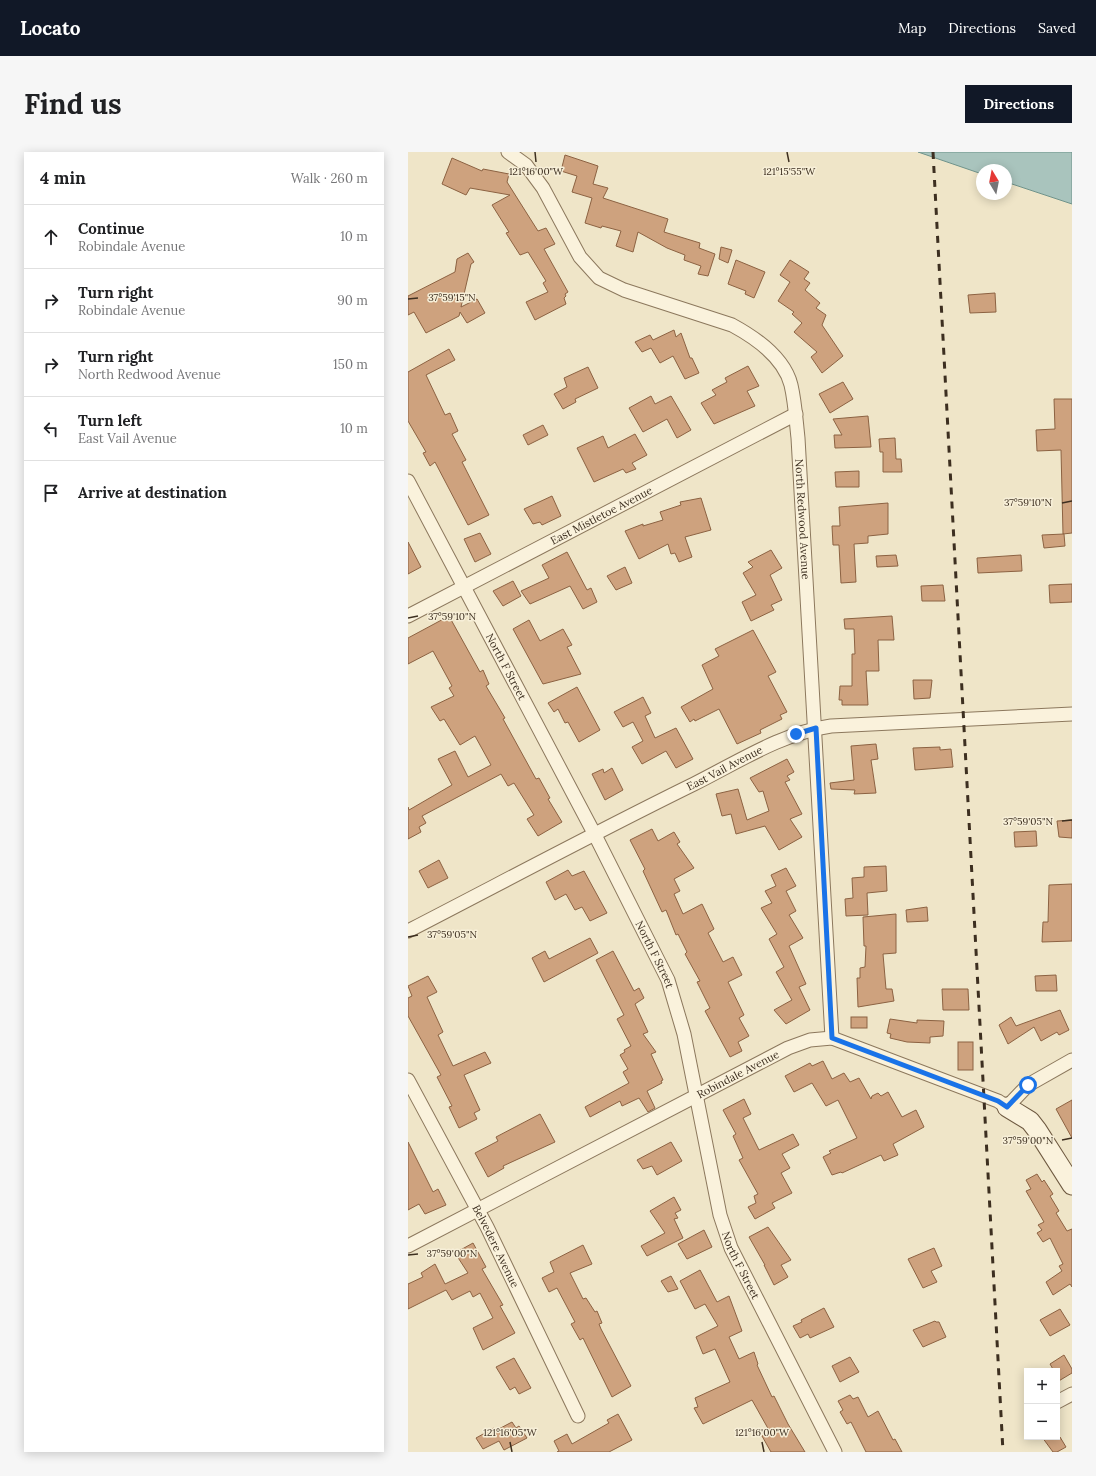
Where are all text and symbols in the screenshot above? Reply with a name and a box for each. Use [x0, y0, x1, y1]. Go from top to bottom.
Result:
text: Locato [20, 16, 81, 40]
text: Map [898, 19, 926, 37]
text: Directions [948, 19, 1016, 37]
text: Saved [1038, 19, 1076, 37]
button: Directions [965, 85, 1072, 123]
text: Find us [24, 86, 122, 122]
north arrow [976, 164, 1012, 200]
text: 121°16'00"W [509, 165, 564, 178]
text: 121°15'55"W [763, 165, 816, 178]
text: 4 min [40, 167, 86, 189]
text: Walk · 260 m [291, 170, 368, 187]
text: Continue [78, 219, 144, 238]
icon: ahead [40, 226, 62, 248]
text: 10 m [340, 228, 368, 245]
text: Robindale Avenue [78, 238, 185, 255]
text: Turn right [78, 283, 154, 302]
icon: right [40, 290, 62, 312]
text: 37°59'15"N [428, 291, 476, 304]
text: 90 m [337, 292, 368, 309]
text: Robindale Avenue [78, 302, 185, 319]
text: Turn right [78, 347, 154, 366]
icon: right [40, 354, 62, 376]
text: 150 m [333, 356, 368, 373]
text: North Redwood Avenue [78, 366, 221, 383]
text: Turn left [78, 411, 142, 430]
icon: left [40, 418, 62, 440]
text: 10 m [340, 420, 368, 437]
text: East Vail Avenue [78, 430, 177, 447]
street label: North Redwood Avenue [792, 458, 813, 580]
icon: arrive [40, 482, 62, 504]
text: Arrive at destination [78, 483, 227, 502]
street label: East Mistletoe Avenue [548, 483, 655, 548]
text: 37°59'10"N [1004, 496, 1052, 509]
text: 37°59'10"N [428, 610, 476, 623]
street label: North F Street [483, 631, 530, 703]
route end [787, 725, 805, 743]
street label: East Vail Avenue [684, 743, 765, 794]
text: 37°59'05"N [1003, 815, 1053, 828]
street label: North F Street [632, 918, 677, 990]
text: 37°59'05"N [427, 928, 477, 941]
street label: Robindale Avenue [694, 1047, 782, 1101]
route start [1019, 1076, 1037, 1094]
text: 37°59'00"N [1003, 1134, 1054, 1147]
street label: Belvedere Avenue [469, 1202, 522, 1290]
street label: North F Street [719, 1230, 763, 1302]
text: 37°59'00"N [427, 1247, 478, 1260]
map controls [1024, 1368, 1060, 1440]
button: + [1024, 1368, 1060, 1404]
button: − [1024, 1404, 1060, 1440]
text: 121°16'05"W [483, 1426, 538, 1439]
text: 121°16'00"W [735, 1426, 790, 1439]

